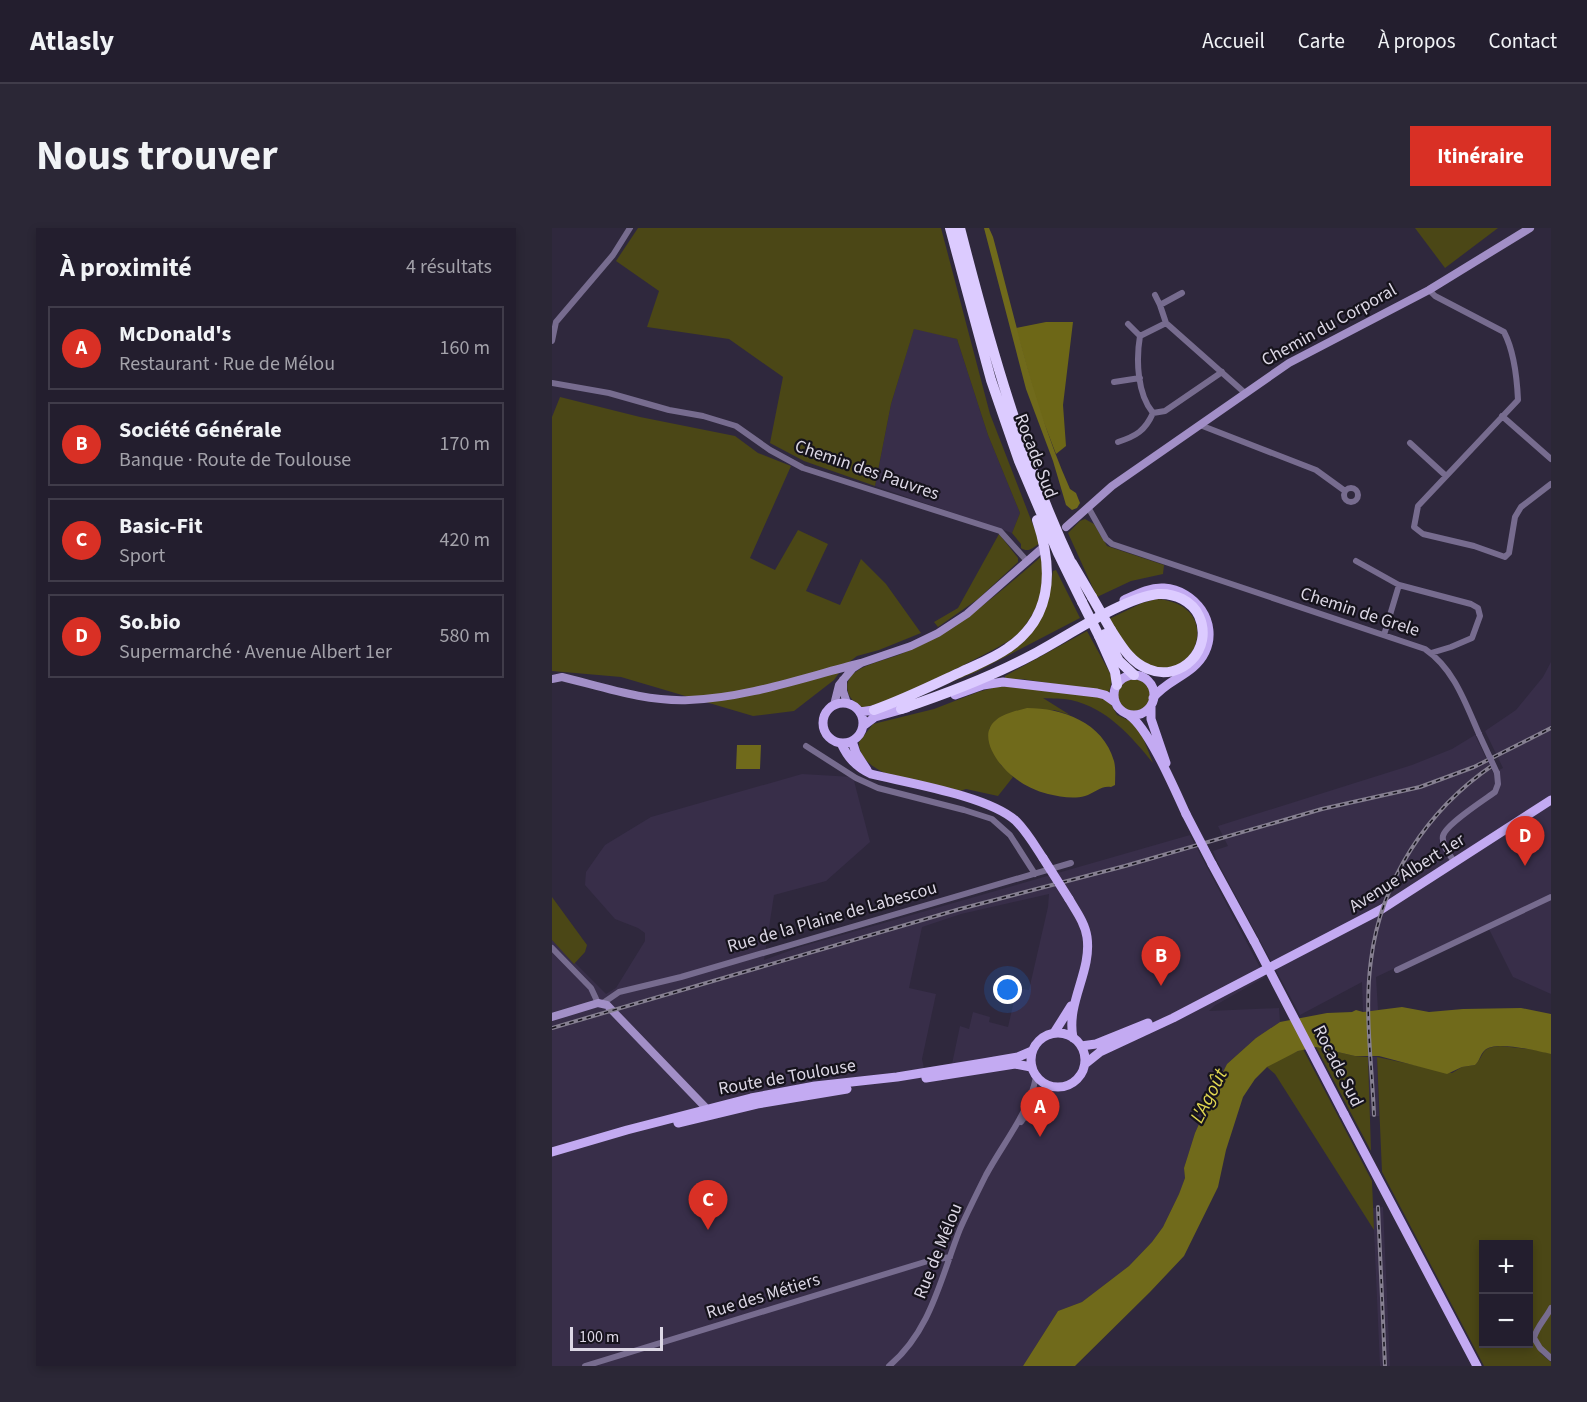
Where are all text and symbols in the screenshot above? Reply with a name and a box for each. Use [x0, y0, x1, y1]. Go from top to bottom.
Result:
text: Atlasly [30, 21, 114, 61]
text: Accueil [1202, 26, 1265, 56]
text: Carte [1298, 26, 1345, 56]
text: À propos [1378, 26, 1455, 56]
text: Contact [1488, 26, 1557, 56]
text: Nous trouver [36, 126, 278, 186]
button: Itinéraire [1410, 126, 1551, 186]
text: À proximité [60, 249, 192, 286]
text: 4 résultats [406, 253, 492, 281]
street label: Chemin du Corporal [1257, 278, 1401, 372]
text: McDonald's [119, 318, 231, 350]
text: A [76, 334, 87, 362]
text: 160 m [440, 334, 490, 362]
text: Restaurant · Rue de Mélou [119, 350, 335, 378]
street label: Rocade Sud [1008, 410, 1064, 502]
text: Société Générale [119, 414, 282, 446]
text: B [75, 430, 88, 458]
text: 170 m [440, 430, 490, 458]
street label: Chemin des Pauvres [791, 434, 943, 506]
text: Banque · Route de Toulouse [119, 446, 351, 474]
text: Basic-Fit [119, 510, 203, 542]
text: C [76, 526, 87, 554]
text: 420 m [440, 526, 490, 554]
text: Sport [119, 542, 165, 570]
street label: Chemin de Grele [1297, 581, 1423, 643]
text: So.bio [119, 606, 181, 638]
text: D [75, 622, 88, 650]
text: 580 m [440, 622, 490, 650]
text: Supermarché · Avenue Albert 1er [119, 638, 392, 666]
pin: D [1506, 816, 1544, 866]
street label: Avenue Albert 1er [1344, 827, 1470, 919]
street label: Rue de la Plaine de Labescou [724, 875, 940, 959]
pin: B [1142, 936, 1180, 986]
your location [993, 975, 1022, 1004]
street label: Rocade Sud [1307, 1021, 1369, 1111]
street label: Route de Toulouse [716, 1053, 858, 1101]
water label: L'Agoût [1183, 1063, 1235, 1128]
pin: A [1020, 1088, 1060, 1137]
pin: C [688, 1180, 728, 1230]
street label: Rue de Mélou [907, 1199, 969, 1303]
map controls [1479, 1240, 1533, 1348]
button: + [1479, 1240, 1533, 1294]
street label: Rue des Métiers [703, 1267, 823, 1325]
button: − [1479, 1294, 1533, 1348]
scale bar [570, 1324, 663, 1352]
text: 100 m [579, 1326, 619, 1348]

